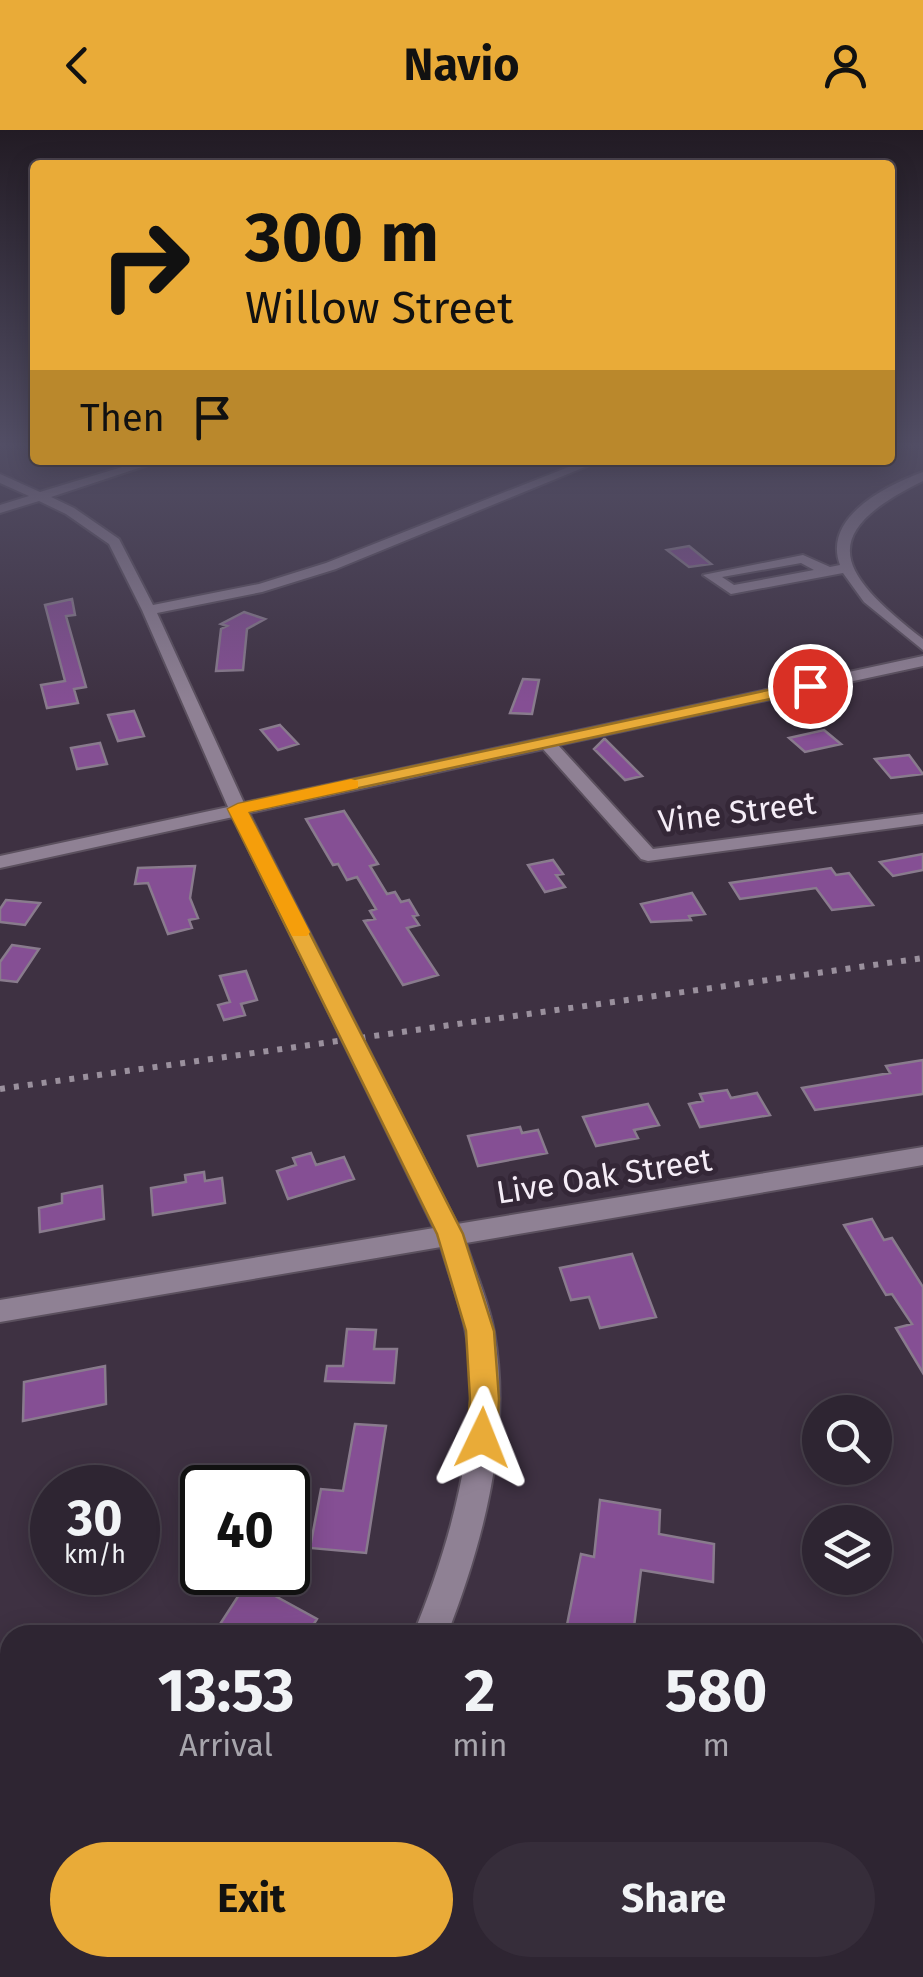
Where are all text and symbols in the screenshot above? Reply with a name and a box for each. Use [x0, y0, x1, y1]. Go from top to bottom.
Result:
icon: back [50, 38, 105, 93]
text: Navio [404, 38, 519, 92]
icon: person [818, 38, 873, 93]
text: 300 m [245, 196, 439, 280]
icon: right [80, 200, 210, 330]
text: Willow Street [245, 281, 514, 335]
icon: arrive [185, 390, 240, 445]
text: Then [80, 395, 165, 441]
pin [768, 644, 853, 729]
icon: arrive [783, 659, 838, 714]
street label: Vine Street [656, 783, 818, 841]
street label: Live Oak Street [494, 1140, 715, 1212]
position arrow [430, 1386, 534, 1490]
map controls [802, 1395, 892, 1595]
button: search [802, 1395, 892, 1485]
speed limit sign: 40 [180, 1465, 310, 1595]
text: 30 [67, 1488, 123, 1548]
button: layers [802, 1505, 892, 1595]
text: km/h [64, 1540, 126, 1570]
text: 13:53 [158, 1655, 294, 1727]
text: 2 [464, 1655, 495, 1727]
text: 580 [665, 1655, 767, 1727]
text: Arrival [179, 1726, 273, 1764]
text: min [452, 1726, 507, 1764]
text: m [702, 1726, 730, 1764]
button: Exit [50, 1842, 453, 1957]
button: Share [473, 1842, 875, 1957]

